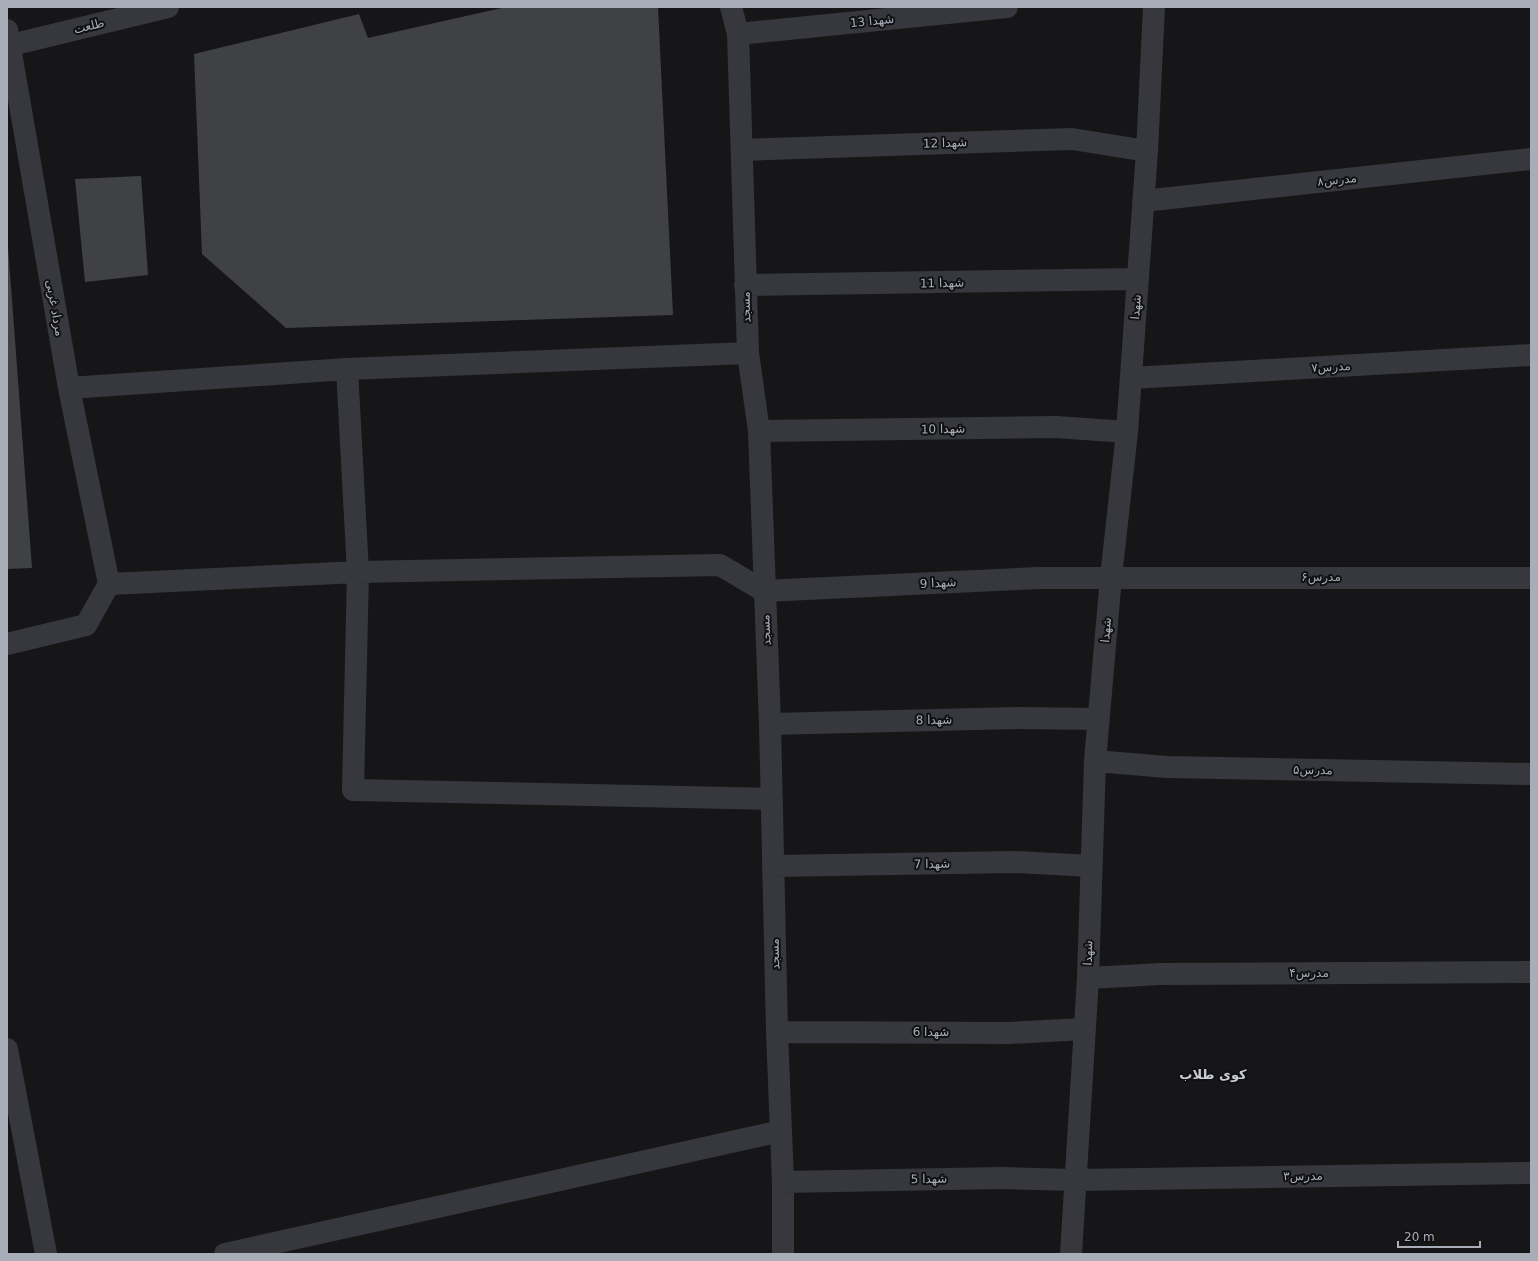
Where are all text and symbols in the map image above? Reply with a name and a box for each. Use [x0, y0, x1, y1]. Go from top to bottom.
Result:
street label: شهدا 13 [849, 12, 895, 30]
street label: طلعت [72, 15, 106, 37]
street label: شهدا 12 [923, 135, 967, 151]
street label: مدرس۸ [1317, 171, 1358, 190]
street label: شهدا 11 [920, 276, 964, 290]
street label: مرداد غربی [42, 279, 67, 338]
street label: مسجد [738, 291, 754, 323]
street label: شهدا [1128, 294, 1144, 320]
street label: مدرس۷ [1311, 359, 1351, 376]
street label: شهدا 10 [921, 422, 965, 436]
street label: مدرس۶ [1301, 570, 1341, 585]
street label: شهدا 9 [919, 575, 957, 591]
street label: مسجد [758, 614, 774, 646]
street label: شهدا [1098, 617, 1114, 643]
street label: شهدا 8 [916, 713, 952, 727]
street label: مدرس۵ [1293, 763, 1333, 778]
street label: شهدا 7 [914, 857, 950, 871]
street label: مسجد [767, 938, 783, 970]
street label: شهدا [1081, 940, 1095, 966]
street label: مدرس۴ [1289, 966, 1329, 981]
street label: شهدا 6 [913, 1025, 949, 1039]
district label: کوی طلاب [1179, 1067, 1247, 1082]
street label: مدرس۳ [1283, 1169, 1323, 1184]
street label: شهدا 5 [911, 1172, 947, 1186]
scale bar [1398, 1223, 1480, 1249]
text: 20 m [1404, 1230, 1435, 1244]

